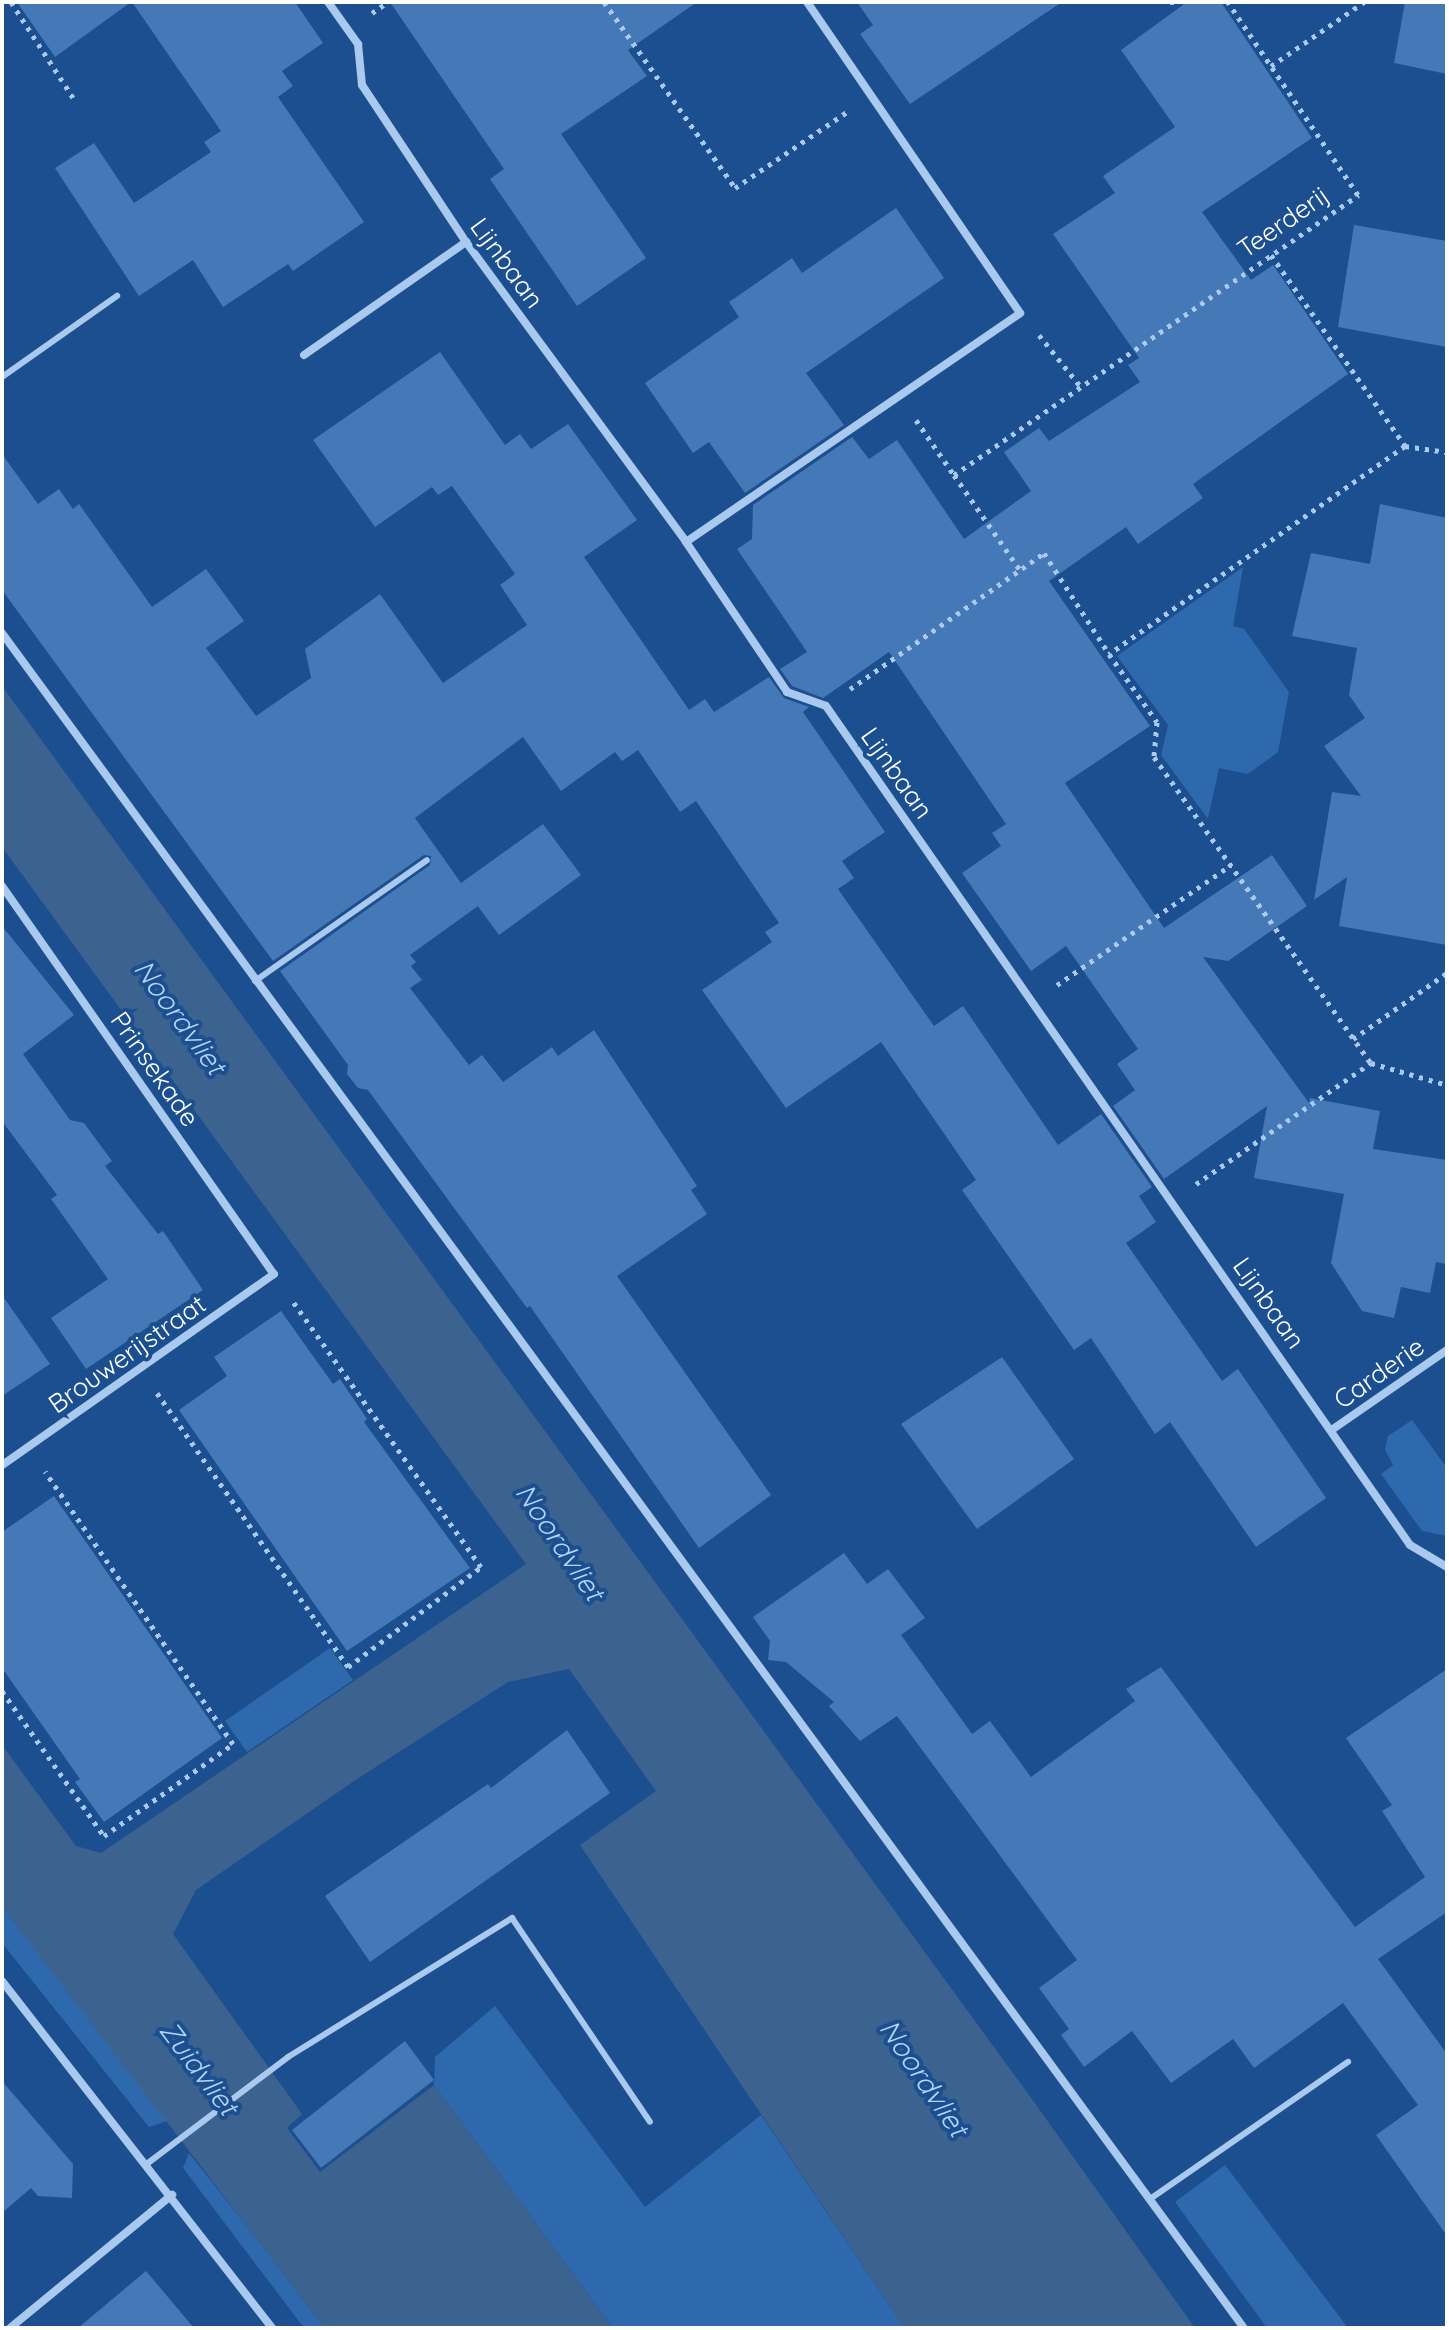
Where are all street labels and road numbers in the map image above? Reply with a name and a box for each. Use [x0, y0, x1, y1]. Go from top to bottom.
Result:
street label: Teerderij [1231, 179, 1335, 265]
street label: Lijnbaan [464, 212, 550, 314]
street label: Lijnbaan [854, 721, 940, 825]
street label: Prinsekade [104, 1006, 206, 1132]
street label: Lijnbaan [1226, 1251, 1312, 1355]
street label: Brouwerijstraat [42, 1288, 212, 1420]
street label: Carderie [1328, 1331, 1430, 1415]

